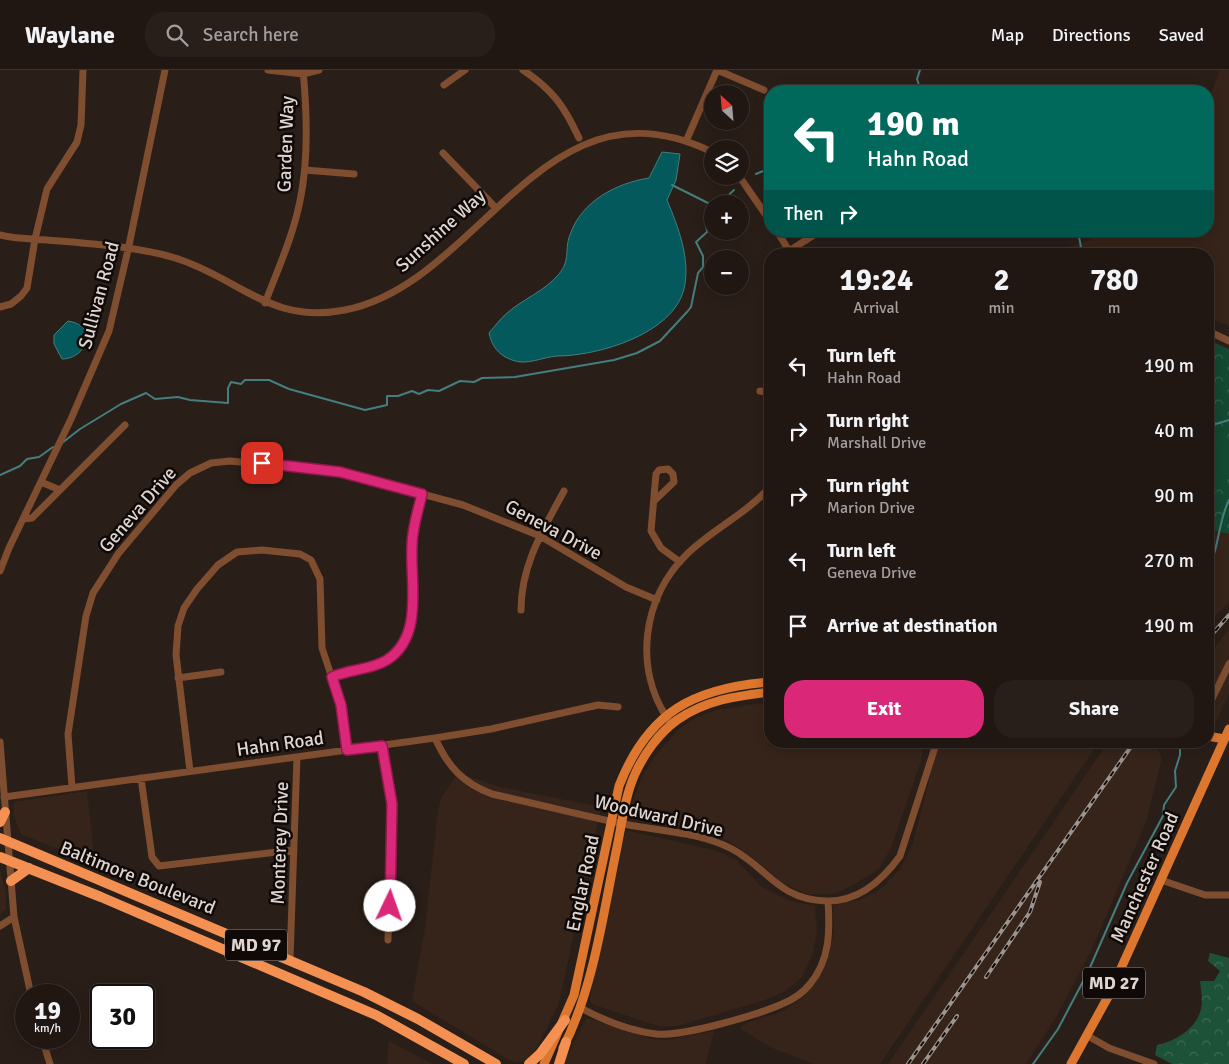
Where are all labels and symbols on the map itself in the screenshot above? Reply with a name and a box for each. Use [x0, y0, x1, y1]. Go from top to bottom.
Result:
north arrow [704, 85, 749, 130]
street label: Garden Way [272, 95, 300, 193]
street label: Sunshine Way [391, 184, 491, 277]
street label: Sullivan Road [73, 239, 125, 352]
pin [241, 442, 283, 484]
street label: Geneva Drive [94, 462, 182, 558]
street label: Geneva Drive [501, 494, 606, 565]
street label: Hahn Road [235, 726, 325, 762]
street label: Monterey Drive [266, 781, 294, 905]
street label: Woodward Drive [592, 789, 726, 843]
street label: Manchester Road [1105, 808, 1184, 946]
street label: Englar Road [561, 833, 605, 934]
street label: Baltimore Boulevard [57, 836, 219, 920]
position arrow [363, 879, 415, 931]
road number: MD 97 [225, 930, 287, 960]
road number: MD 27 [1083, 968, 1145, 998]
speed limit sign: 30 [90, 984, 155, 1049]

